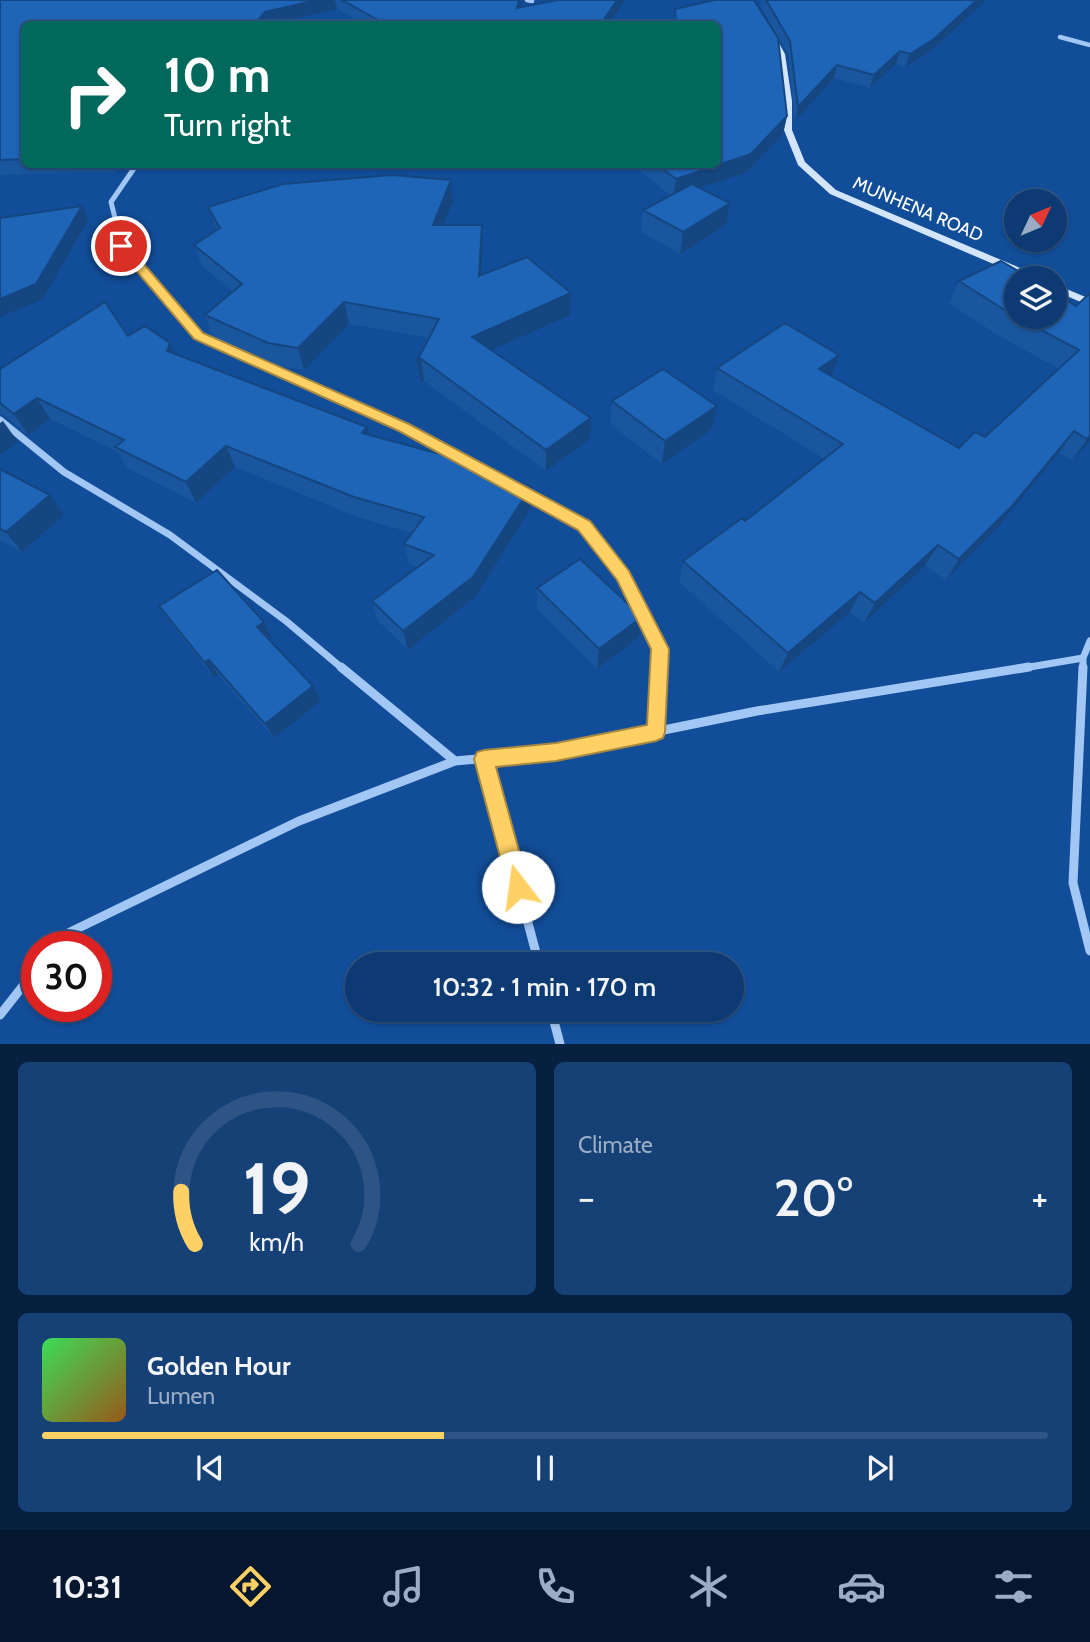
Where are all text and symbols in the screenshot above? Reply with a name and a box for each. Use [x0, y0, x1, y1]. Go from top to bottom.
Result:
text: 10 m [164, 45, 270, 104]
icon: right [49, 49, 140, 140]
text: Turn right [164, 105, 291, 144]
street label: MUNHENA ROAD [850, 172, 986, 246]
north arrow [1004, 189, 1068, 252]
map controls [1004, 189, 1067, 329]
pin [91, 216, 151, 276]
icon: arrive [102, 227, 140, 265]
button: layers [1004, 266, 1067, 329]
position arrow [481, 850, 555, 924]
speed limit sign: 30 [21, 931, 112, 1022]
text: 10:32 · 1 min · 170 m [433, 971, 656, 1003]
text: Climate [578, 1131, 653, 1159]
text: 19 [243, 1145, 311, 1233]
text: 20° [773, 1166, 853, 1229]
text: − [578, 1174, 595, 1221]
text: + [1031, 1174, 1048, 1221]
text: km/h [250, 1227, 304, 1257]
text: Golden Hour [147, 1350, 290, 1382]
text: Lumen [147, 1382, 215, 1410]
icon: previous [191, 1449, 229, 1487]
icon: pause [526, 1449, 564, 1487]
icon: next [861, 1449, 899, 1487]
icon: directions [226, 1562, 275, 1611]
icon: music [379, 1562, 428, 1611]
icon: phone [531, 1562, 580, 1611]
icon: climate [684, 1562, 733, 1611]
icon: car [837, 1562, 886, 1611]
icon: filters [989, 1562, 1038, 1611]
text: 10:31 [52, 1567, 122, 1606]

